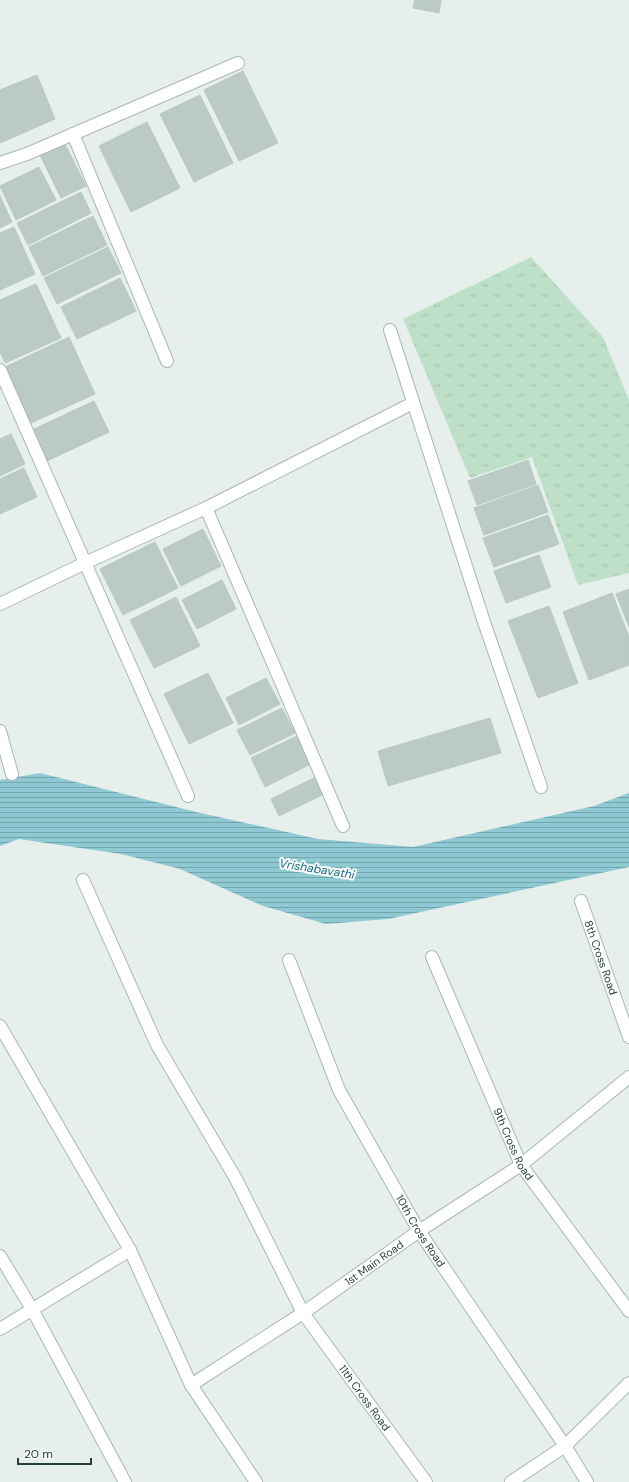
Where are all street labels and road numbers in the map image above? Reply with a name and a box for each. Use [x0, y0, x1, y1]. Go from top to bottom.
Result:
street label: 8th Cross Road [581, 918, 621, 997]
street label: 9th Cross Road [490, 1106, 537, 1183]
street label: 10th Cross Road [393, 1192, 448, 1270]
street label: 1st Main Road [342, 1237, 406, 1288]
street label: 11th Cross Road [336, 1362, 393, 1434]

